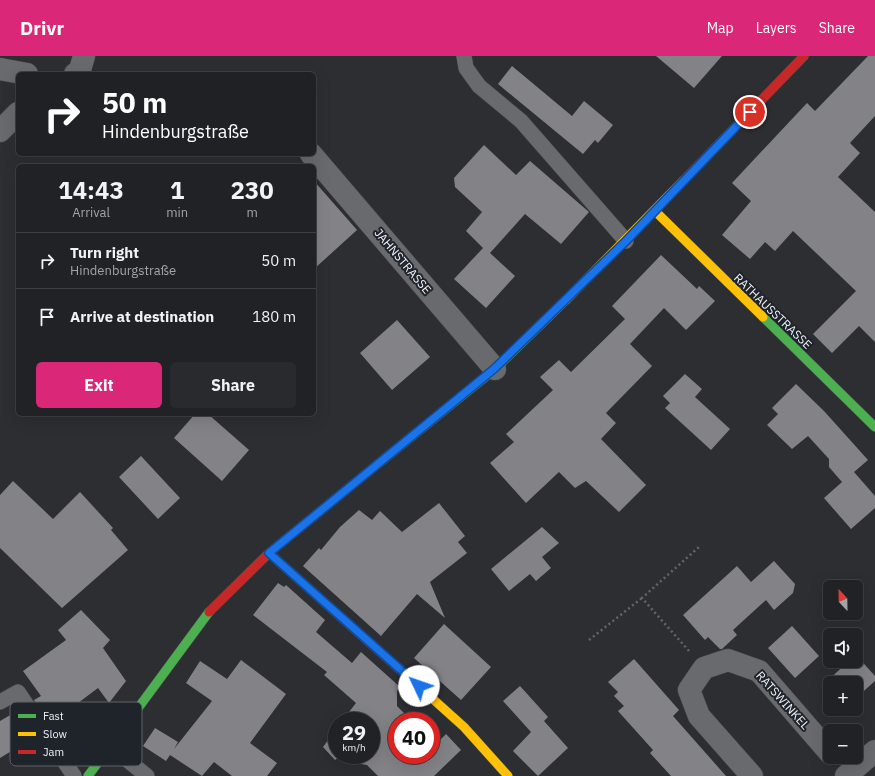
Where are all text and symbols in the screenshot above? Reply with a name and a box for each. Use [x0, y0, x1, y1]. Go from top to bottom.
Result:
text: Drivr [20, 16, 64, 40]
text: Map [707, 19, 734, 37]
text: Layers [756, 19, 797, 37]
text: Share [819, 19, 855, 37]
text: 50 m [102, 84, 167, 121]
icon: right [36, 88, 88, 140]
pin [733, 95, 767, 129]
icon: arrive [739, 101, 761, 123]
text: Hindenburgstraße [102, 120, 249, 143]
text: 14:43 [58, 174, 124, 206]
text: 1 [170, 174, 184, 206]
text: 230 [230, 174, 274, 206]
text: Arrival [72, 204, 110, 221]
text: min [166, 204, 188, 221]
text: m [246, 204, 258, 221]
street label: JAHNSTRASSE [371, 225, 435, 297]
text: Turn right [70, 243, 139, 262]
icon: right [36, 250, 58, 272]
text: 50 m [261, 251, 296, 270]
text: Hindenburgstraße [70, 262, 176, 279]
street label: RATHAUSSTRASSE [731, 270, 815, 352]
icon: arrive [36, 306, 58, 328]
text: Arrive at destination [70, 307, 214, 326]
text: 180 m [252, 307, 296, 326]
button: Exit [36, 362, 162, 408]
button: Share [170, 362, 296, 408]
north arrow [823, 580, 863, 620]
map controls [823, 580, 863, 764]
button: sound [823, 628, 863, 668]
position arrow [398, 665, 440, 707]
street label: RATSWINKEL [753, 668, 813, 732]
button: + [823, 676, 863, 716]
legend [10, 702, 142, 766]
text: Fast [43, 709, 64, 723]
speed limit sign: 40 [388, 712, 440, 764]
text: 29 [342, 719, 366, 746]
button: − [823, 724, 863, 764]
text: Slow [43, 727, 67, 741]
text: km/h [342, 741, 366, 754]
text: Jam [43, 745, 64, 759]

